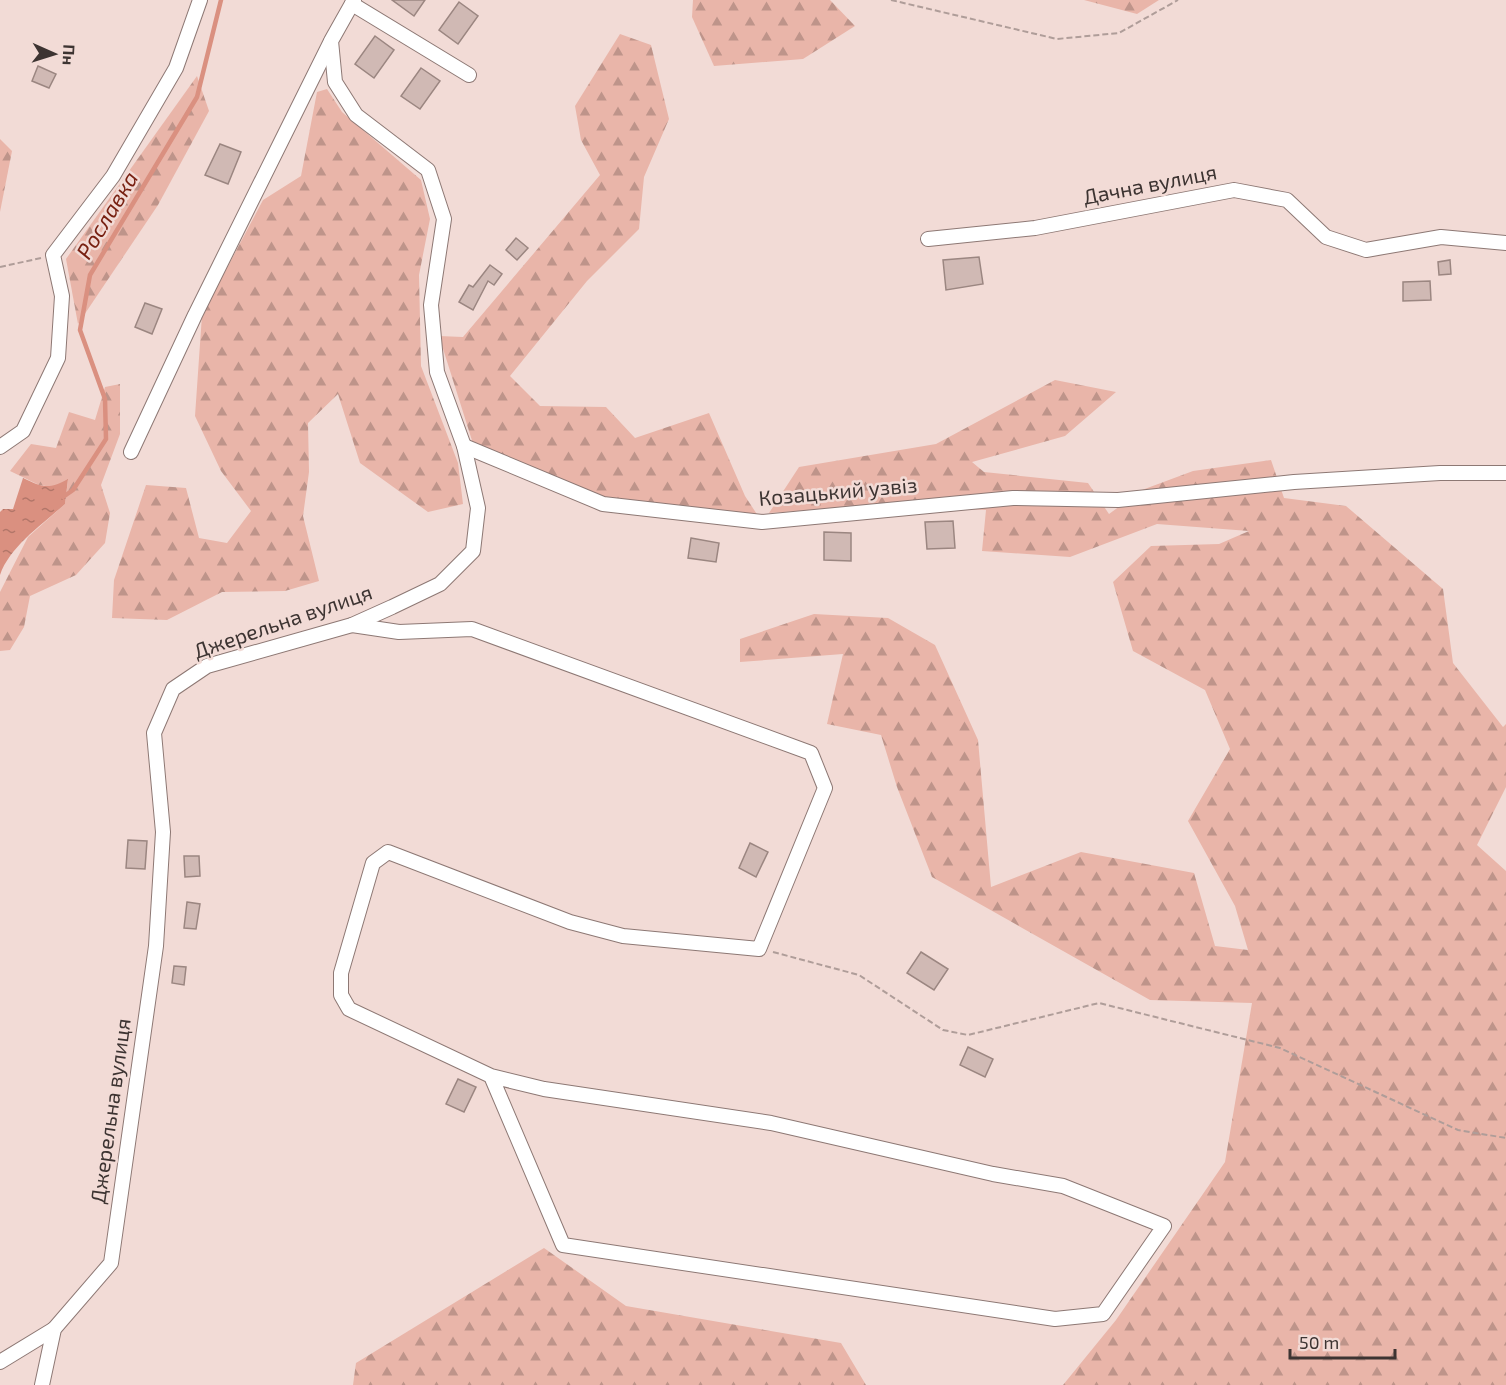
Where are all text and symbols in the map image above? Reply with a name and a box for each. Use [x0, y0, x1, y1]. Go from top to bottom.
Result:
north arrow [24, 24, 84, 84]
text: Пн [59, 44, 80, 66]
street label: Дачна вулиця [1081, 158, 1219, 210]
water label: Рославка [70, 166, 142, 263]
street label: Козацький узвіз [758, 471, 918, 511]
street label: Джерельна вулиця [190, 578, 375, 664]
street label: Джерельна вулиця [84, 1016, 136, 1205]
scale bar [1290, 1322, 1395, 1360]
text: 50 m [1299, 1331, 1339, 1353]

